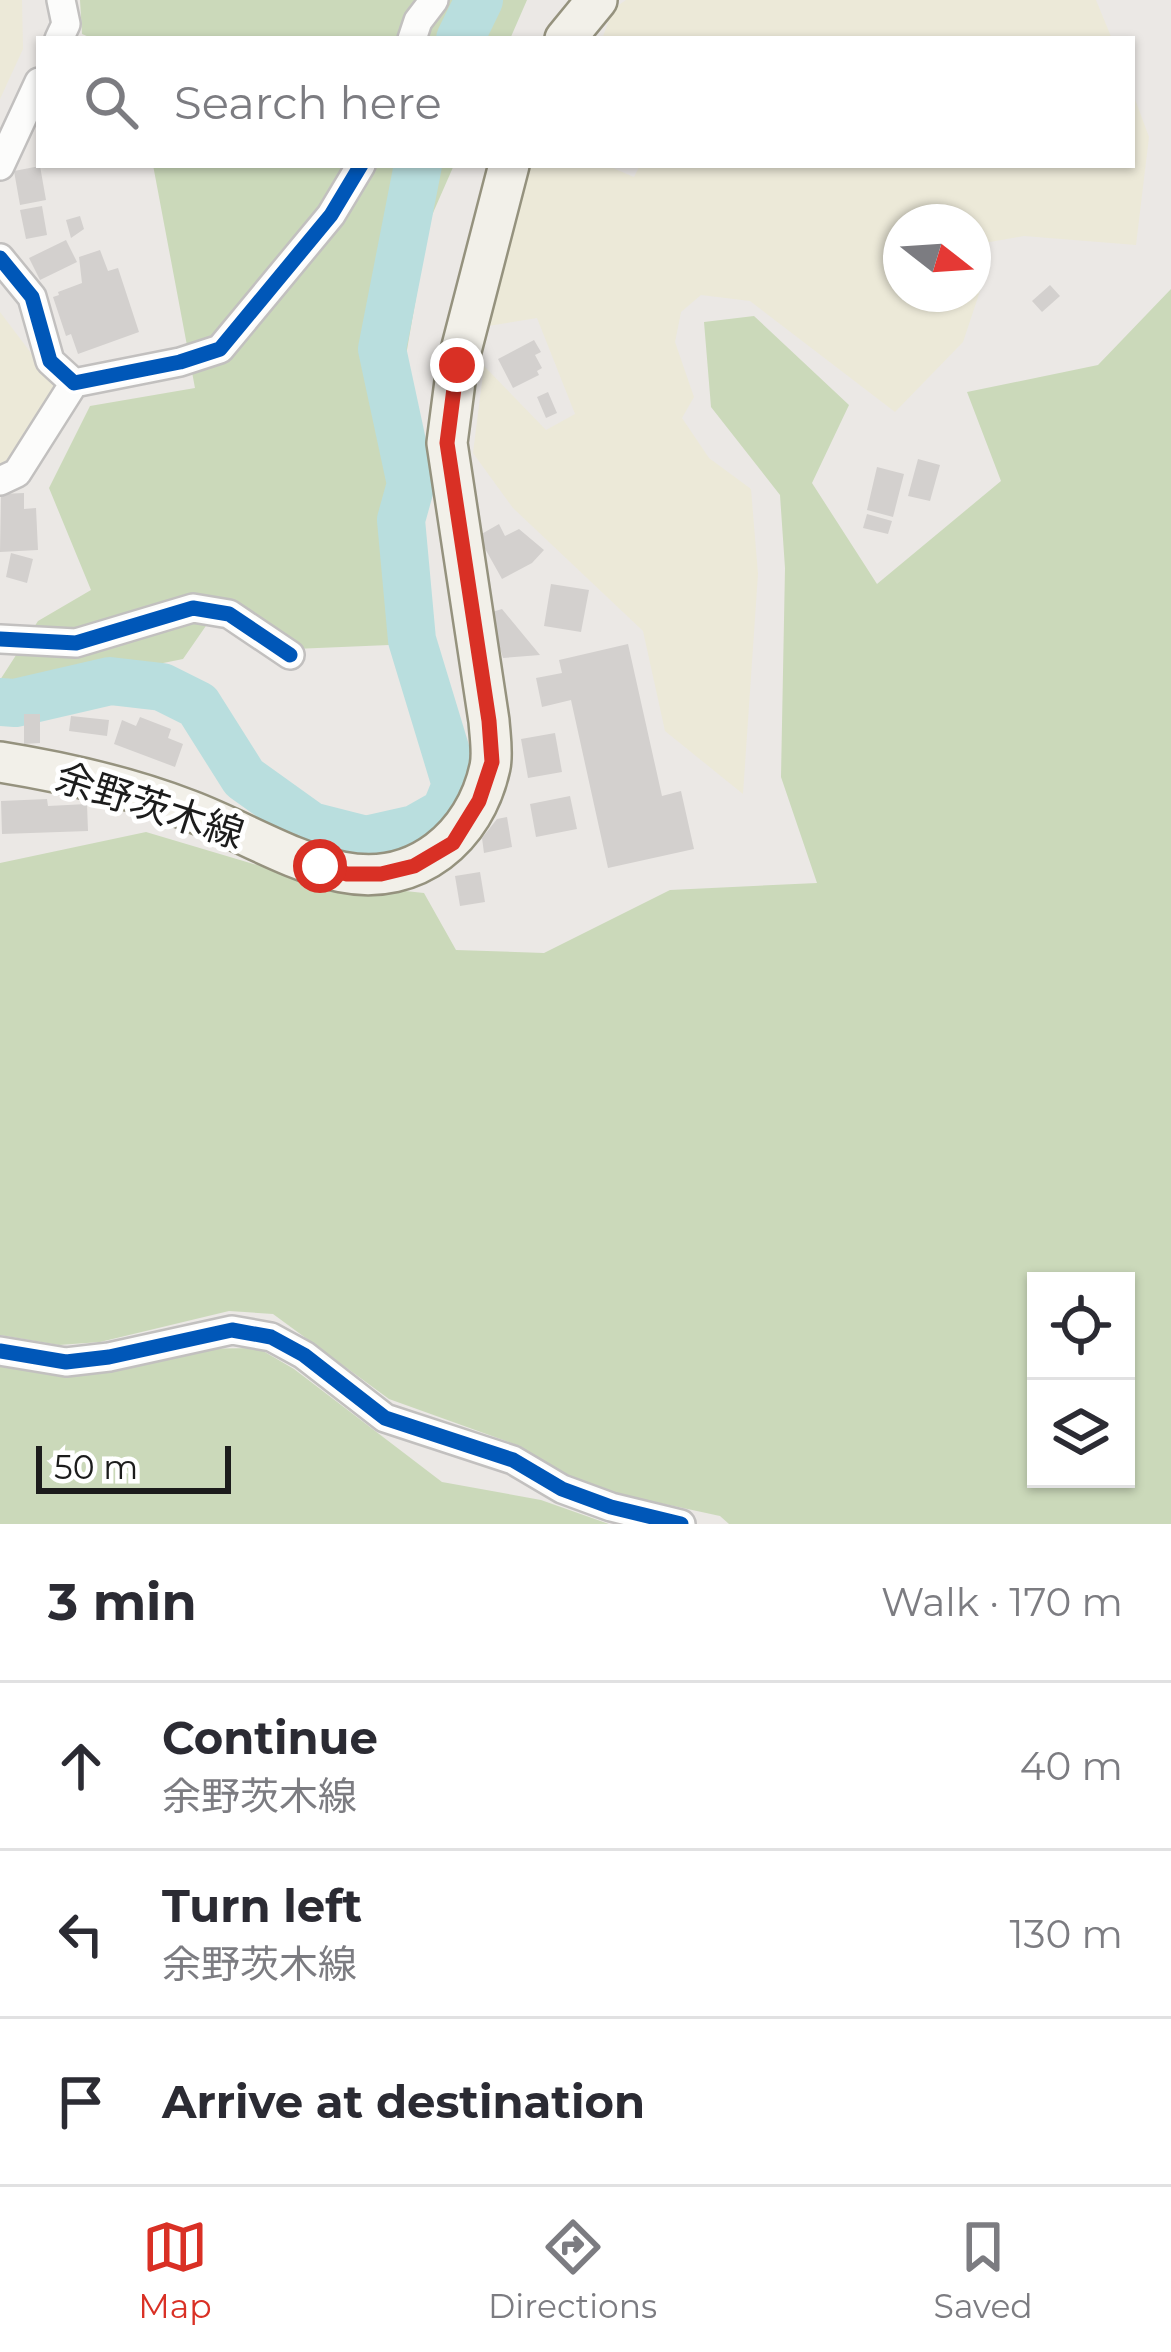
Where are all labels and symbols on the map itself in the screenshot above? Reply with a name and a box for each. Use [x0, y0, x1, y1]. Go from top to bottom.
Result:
north arrow [883, 204, 991, 312]
route end [430, 338, 484, 392]
street label: 余野茨木線 [50, 752, 250, 858]
route start [293, 839, 347, 893]
scale bar [36, 1440, 231, 1493]

